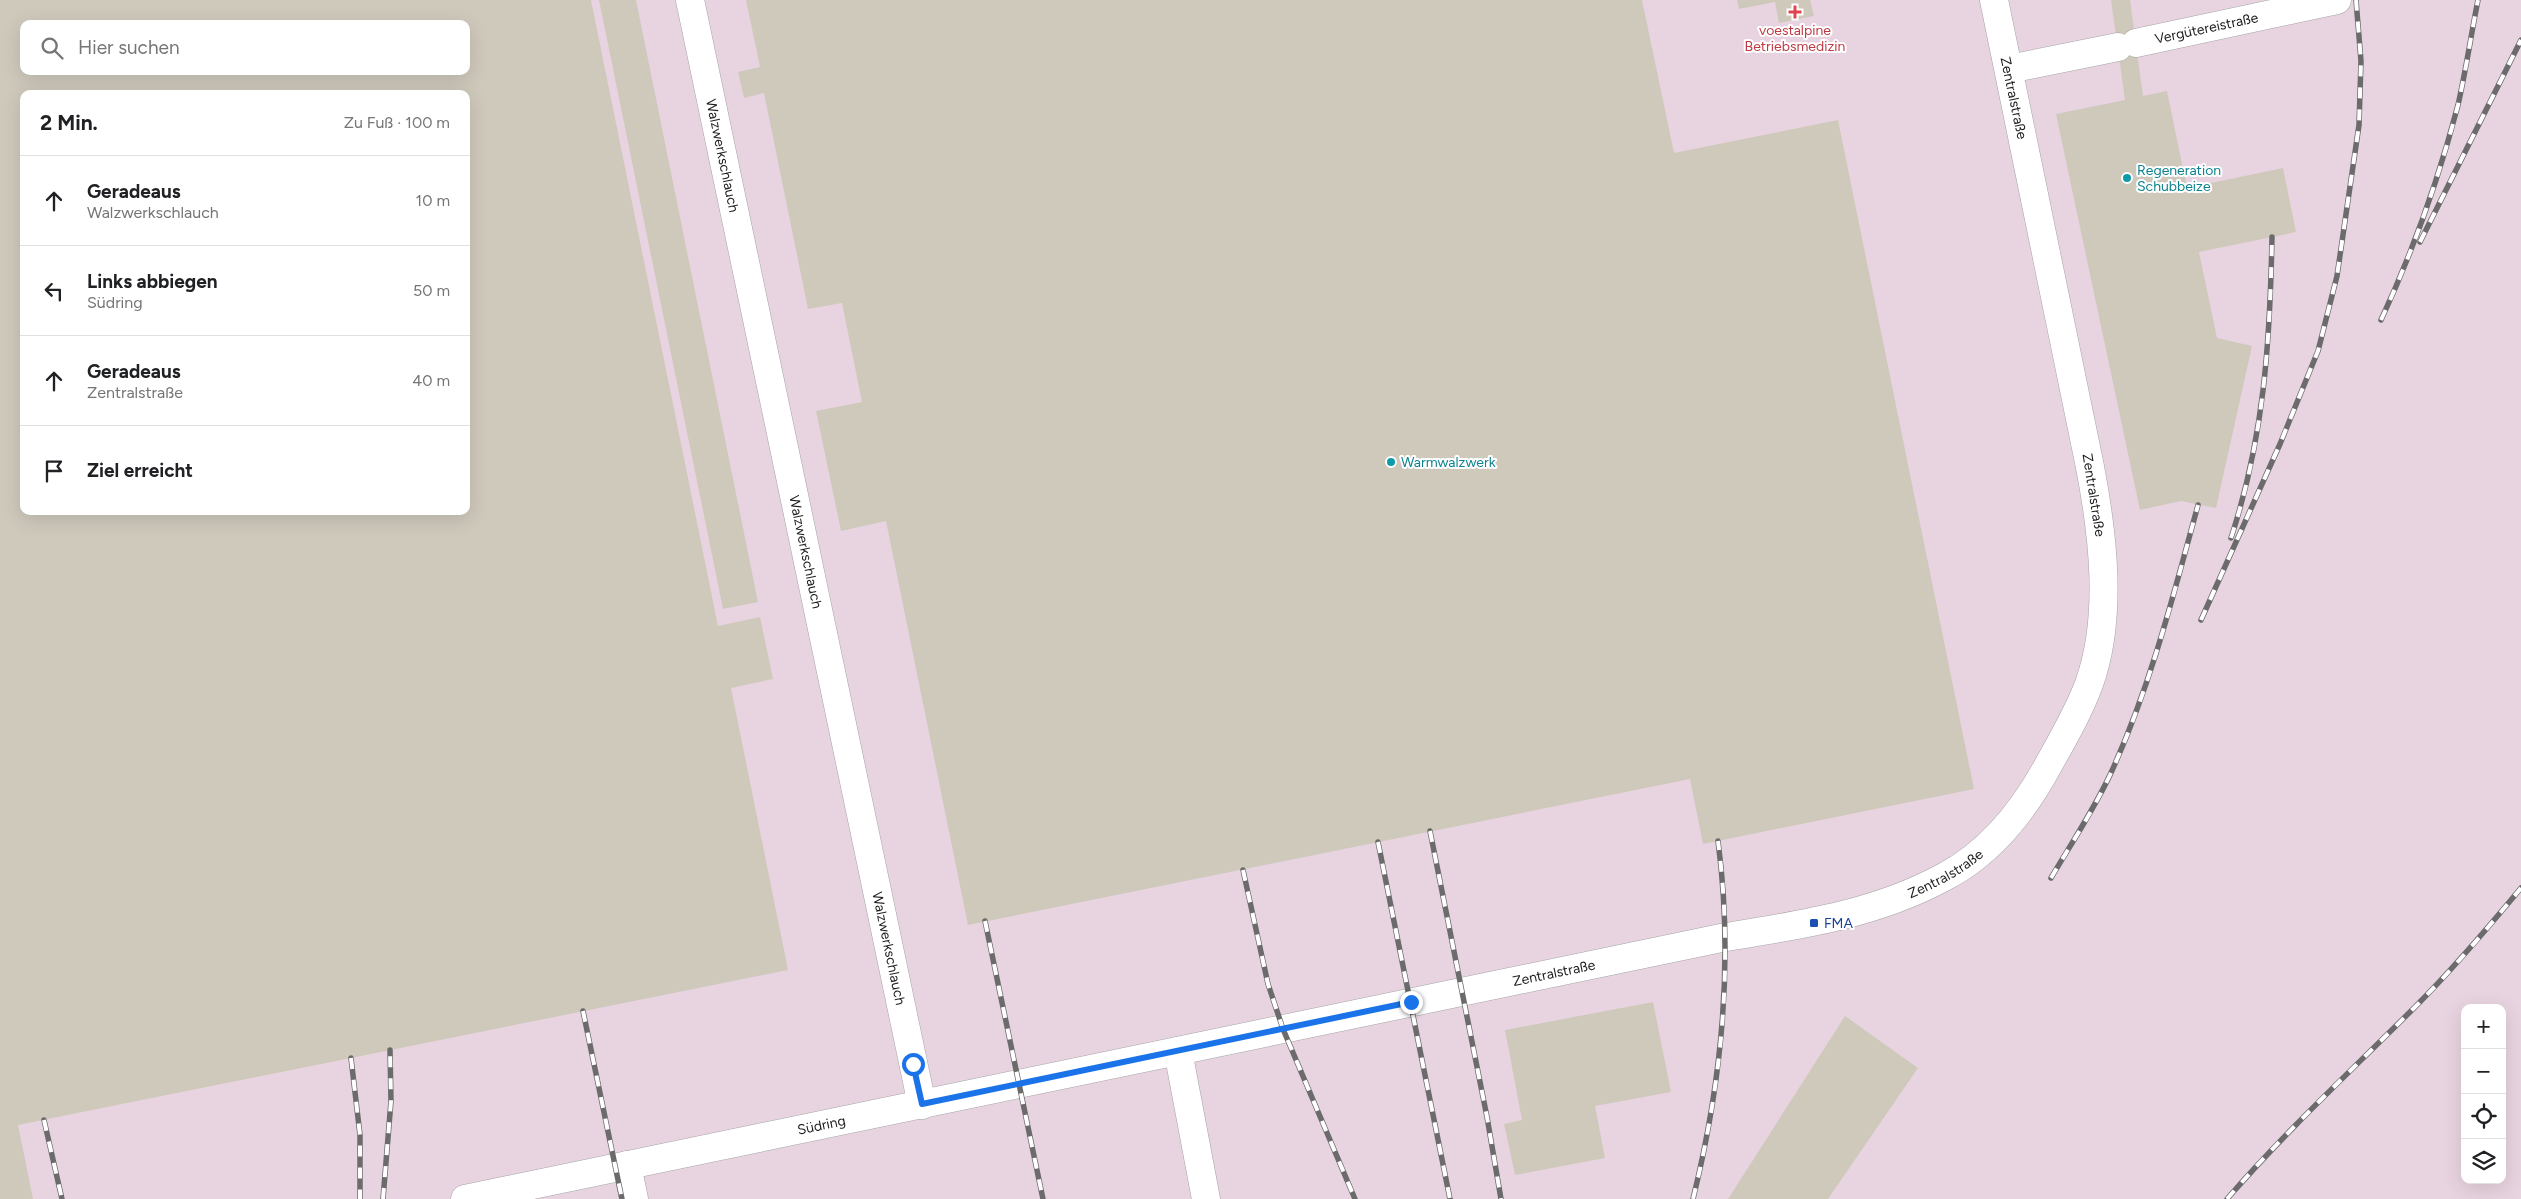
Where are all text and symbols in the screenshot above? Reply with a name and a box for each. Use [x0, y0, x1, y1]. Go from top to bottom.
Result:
marker: voestalpine Betriebsmedizin [1788, 5, 1802, 19]
street label: Vergütereistraße [2153, 9, 2260, 48]
search box [20, 20, 470, 75]
place label: voestalpine Betriebsmedizin [1745, 22, 1846, 55]
icon: search [38, 34, 66, 62]
text: Hier suchen [78, 36, 179, 59]
street label: Zentralstraße [1996, 55, 2031, 141]
street label: Walzwerkschlauch [702, 98, 742, 214]
text: 2 Min. [40, 110, 98, 135]
text: Zu Fuß · 100 m [344, 113, 450, 132]
place label: Regeneration Schubbeize [2137, 162, 2221, 195]
marker: Regeneration Schubbeize [2121, 172, 2133, 184]
text: Geradeaus [87, 180, 181, 203]
icon: ahead [40, 187, 68, 215]
text: 10 m [416, 191, 450, 210]
text: Walzwerkschlauch [87, 203, 219, 222]
text: Links abbiegen [87, 270, 218, 293]
icon: left [40, 277, 68, 305]
text: 50 m [413, 281, 450, 300]
text: Südring [87, 293, 143, 312]
text: Geradeaus [87, 360, 181, 383]
icon: ahead [40, 367, 68, 395]
text: 40 m [412, 371, 450, 390]
text: Zentralstraße [87, 383, 183, 402]
street label: Zentralstraße [2079, 452, 2109, 538]
place label: Warmwalzwerk [1401, 454, 1496, 471]
marker: Warmwalzwerk [1385, 456, 1397, 468]
icon: arrive [40, 457, 68, 485]
text: Ziel erreicht [87, 459, 193, 482]
street label: Walzwerkschlauch [785, 494, 826, 610]
street label: Zentralstraße [1905, 846, 1987, 902]
street label: Walzwerkschlauch [868, 890, 909, 1007]
place label: FMA [1824, 915, 1853, 932]
marker: FMA [1808, 917, 1820, 929]
street label: Zentralstraße [1511, 956, 1597, 990]
route end [1400, 991, 1423, 1014]
map controls [2461, 1004, 2506, 1184]
button: + [2461, 1004, 2506, 1049]
button: − [2461, 1049, 2506, 1094]
route start [902, 1053, 925, 1076]
button: locate [2461, 1094, 2506, 1139]
street label: Südring [796, 1112, 847, 1139]
button: layers [2461, 1139, 2506, 1184]

